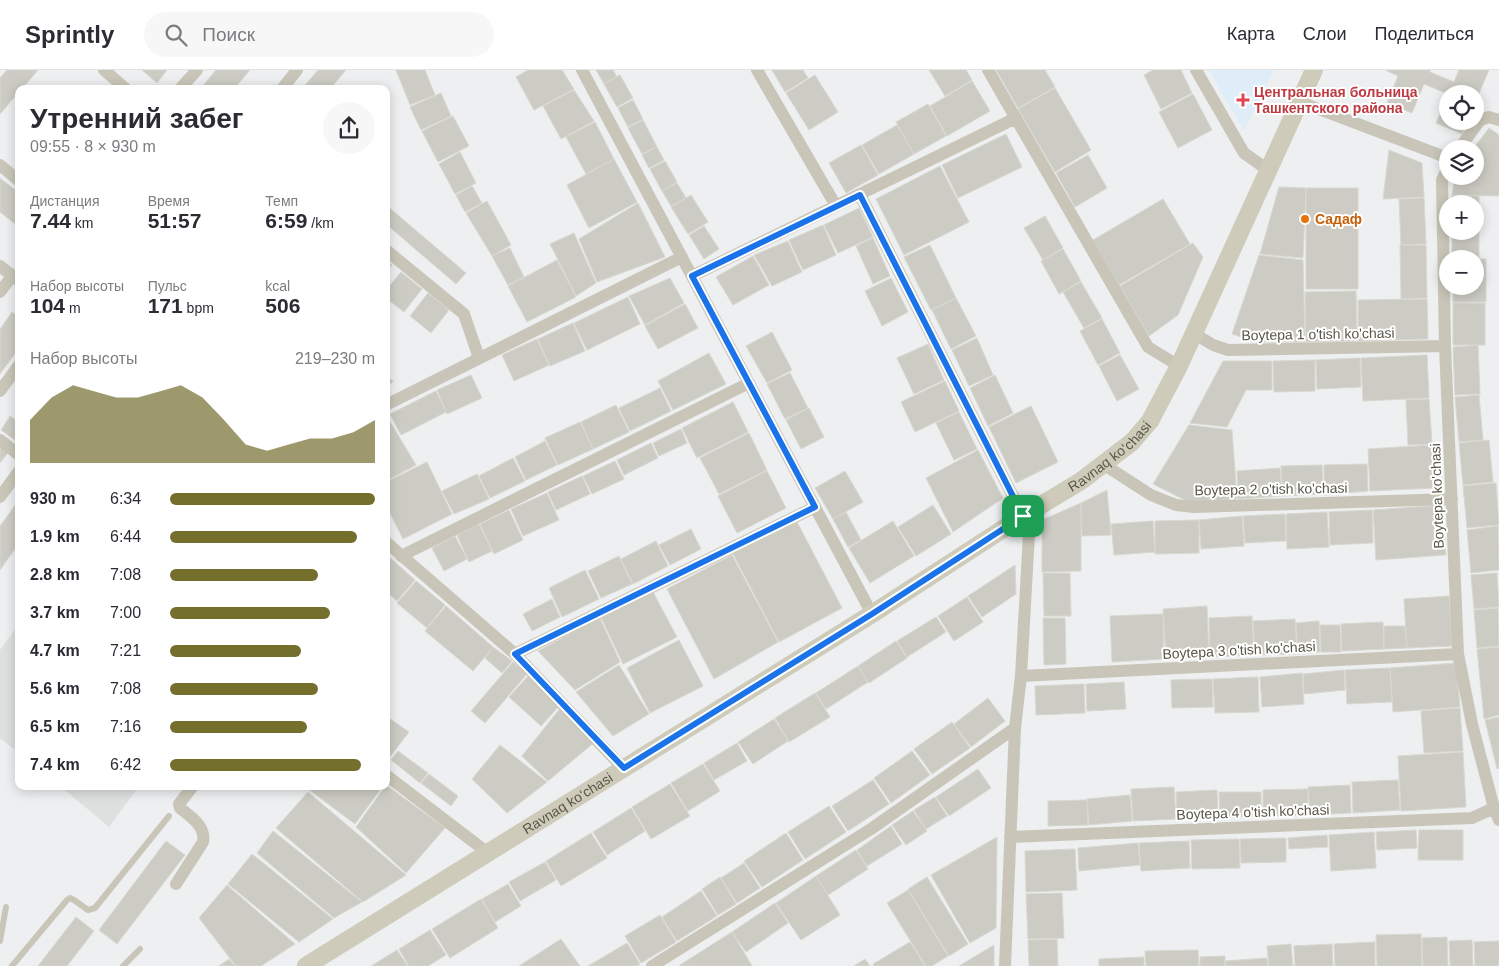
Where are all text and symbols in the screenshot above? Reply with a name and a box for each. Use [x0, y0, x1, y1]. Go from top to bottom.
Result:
search box [144, 12, 494, 57]
text: Sprintly [25, 21, 114, 48]
icon: search [162, 21, 190, 49]
text: Поиск [202, 24, 255, 45]
text: Карта [1227, 24, 1275, 44]
text: Слои [1303, 24, 1347, 44]
text: Поделиться [1375, 24, 1474, 44]
place label: Центральная больница Ташкентского района [1254, 84, 1418, 116]
map controls [1439, 85, 1484, 295]
button: locate [1439, 85, 1484, 130]
marker: Центральная больница Ташкентского района [1236, 93, 1250, 107]
button: share [323, 102, 375, 154]
text: Утренний забег [30, 103, 244, 134]
text: 09:55 · 8 × 930 m [30, 138, 156, 155]
button: layers [1439, 140, 1484, 185]
text: Дистанция [30, 193, 100, 209]
text: Время [148, 193, 190, 209]
text: Темп [265, 193, 298, 209]
button: + [1439, 195, 1484, 240]
text: 7.44 [30, 209, 71, 232]
text: 51:57 [148, 209, 201, 232]
text: 6:59 [265, 209, 307, 232]
place label: Садаф [1315, 211, 1362, 227]
marker: Садаф [1299, 213, 1311, 225]
text: km [71, 215, 93, 231]
text: /km [307, 215, 334, 231]
button: − [1439, 250, 1484, 295]
text: Набор высоты [30, 278, 124, 294]
text: Пульс [148, 278, 187, 294]
text: kcal [265, 278, 290, 294]
text: 104 [30, 294, 65, 317]
text: 171 [148, 294, 183, 317]
text: 506 [265, 294, 300, 317]
text: m [65, 300, 81, 316]
text: bpm [183, 300, 214, 316]
street label: Boytepa 1 o'tish ko'chasi [1241, 325, 1395, 343]
text: Набор высоты [30, 350, 137, 367]
text: 219–230 m [295, 350, 375, 367]
street label: Ravnaq ko‘chasi [1065, 418, 1154, 495]
street label: Boytepa ko'chasi [1427, 443, 1447, 549]
street label: Boytepa 2 o'tish ko'chasi [1194, 480, 1348, 498]
text: 930 m [30, 490, 75, 507]
text: 6:34 [110, 490, 141, 507]
pin [1002, 495, 1044, 537]
icon: arrive [1009, 502, 1037, 530]
text: 1.9 km [30, 528, 80, 545]
text: 6:44 [110, 528, 141, 545]
text: 2.8 km [30, 566, 80, 583]
text: 7:08 [110, 566, 141, 583]
text: 3.7 km [30, 604, 80, 621]
text: 7:00 [110, 604, 141, 621]
street label: Boytepa 3 o'tish ko'chasi [1162, 638, 1316, 662]
text: 4.7 km [30, 642, 80, 659]
text: 7:21 [110, 642, 141, 659]
text: 5.6 km [30, 680, 80, 697]
text: 7:08 [110, 680, 141, 697]
text: 6.5 km [30, 718, 80, 735]
text: 7:16 [110, 718, 141, 735]
text: 7.4 km [30, 756, 80, 773]
text: 6:42 [110, 756, 141, 773]
street label: Ravnaq ko‘chasi [520, 769, 615, 837]
street label: Boytepa 4 o'tish ko'chasi [1176, 801, 1330, 823]

